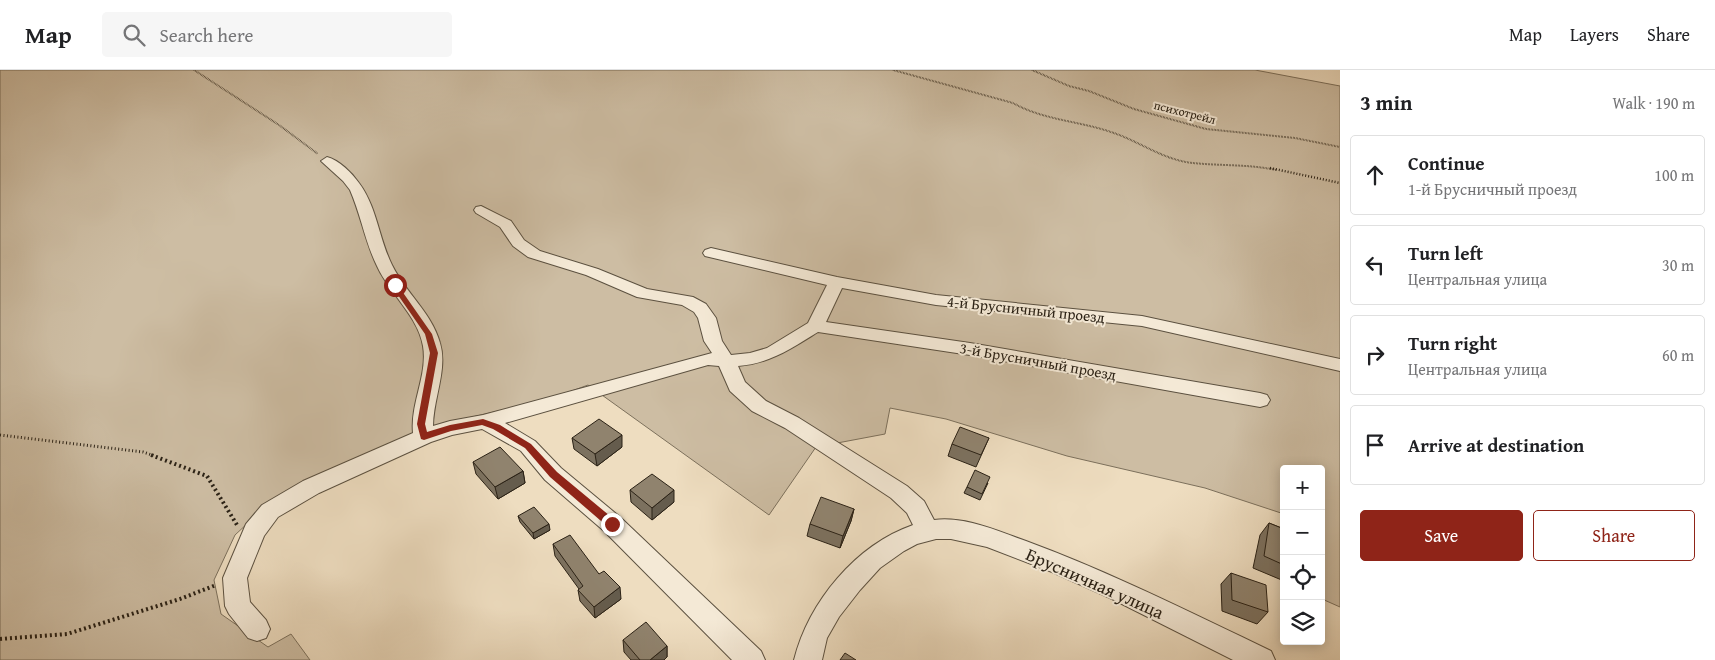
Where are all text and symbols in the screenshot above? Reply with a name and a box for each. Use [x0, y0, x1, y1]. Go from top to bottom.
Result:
search box [102, 12, 452, 57]
text: Map [25, 17, 72, 52]
icon: search [120, 21, 148, 49]
text: Search here [160, 21, 253, 49]
text: Map [1509, 21, 1542, 48]
text: Layers [1570, 21, 1619, 48]
text: Share [1647, 21, 1690, 48]
text: 3 min [1360, 87, 1412, 118]
text: Walk · 190 m [1612, 91, 1695, 115]
street label: психотрейл [1152, 96, 1218, 128]
text: Continue [1408, 149, 1485, 177]
icon: ahead [1361, 161, 1389, 189]
text: 100 m [1654, 163, 1694, 187]
text: 1-й Брусничный проезд [1408, 177, 1577, 201]
text: Turn left [1408, 239, 1483, 267]
icon: left [1361, 251, 1389, 279]
text: 30 m [1662, 253, 1694, 277]
text: Центральная улица [1408, 267, 1547, 291]
route start [384, 274, 407, 297]
street label: 4-й Брусничный проезд [946, 290, 1106, 328]
text: Turn right [1408, 329, 1497, 357]
street label: 3-й Брусничный проезд [958, 337, 1118, 385]
icon: right [1361, 341, 1389, 369]
text: 60 m [1662, 343, 1694, 367]
text: Центральная улица [1408, 357, 1547, 381]
icon: arrive [1361, 431, 1389, 459]
text: Arrive at destination [1408, 431, 1584, 459]
map controls [1280, 465, 1325, 645]
button: + [1280, 465, 1325, 510]
button: − [1280, 510, 1325, 555]
button: Save [1360, 510, 1523, 561]
button: Share [1533, 510, 1695, 561]
route end [601, 513, 624, 536]
street label: Брусничная улица [1022, 540, 1169, 626]
button: locate [1280, 555, 1325, 600]
button: layers [1280, 600, 1325, 645]

